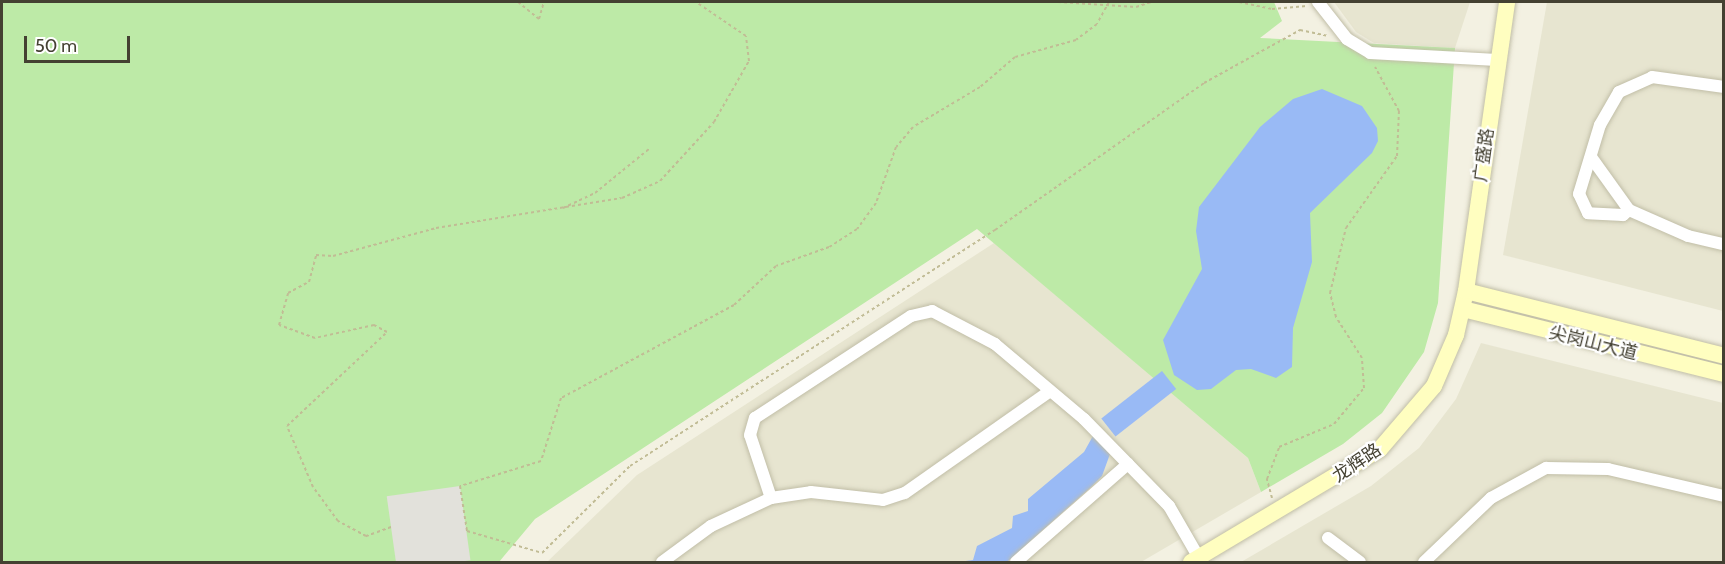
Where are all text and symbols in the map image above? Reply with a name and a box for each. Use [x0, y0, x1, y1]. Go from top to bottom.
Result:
scale bar [27, 24, 134, 62]
text: 50 m [35, 35, 77, 57]
street label: 广盛路 [1470, 127, 1498, 183]
street label: 尖岗山大道 [1547, 322, 1639, 364]
street label: 龙辉路 [1329, 439, 1385, 487]

